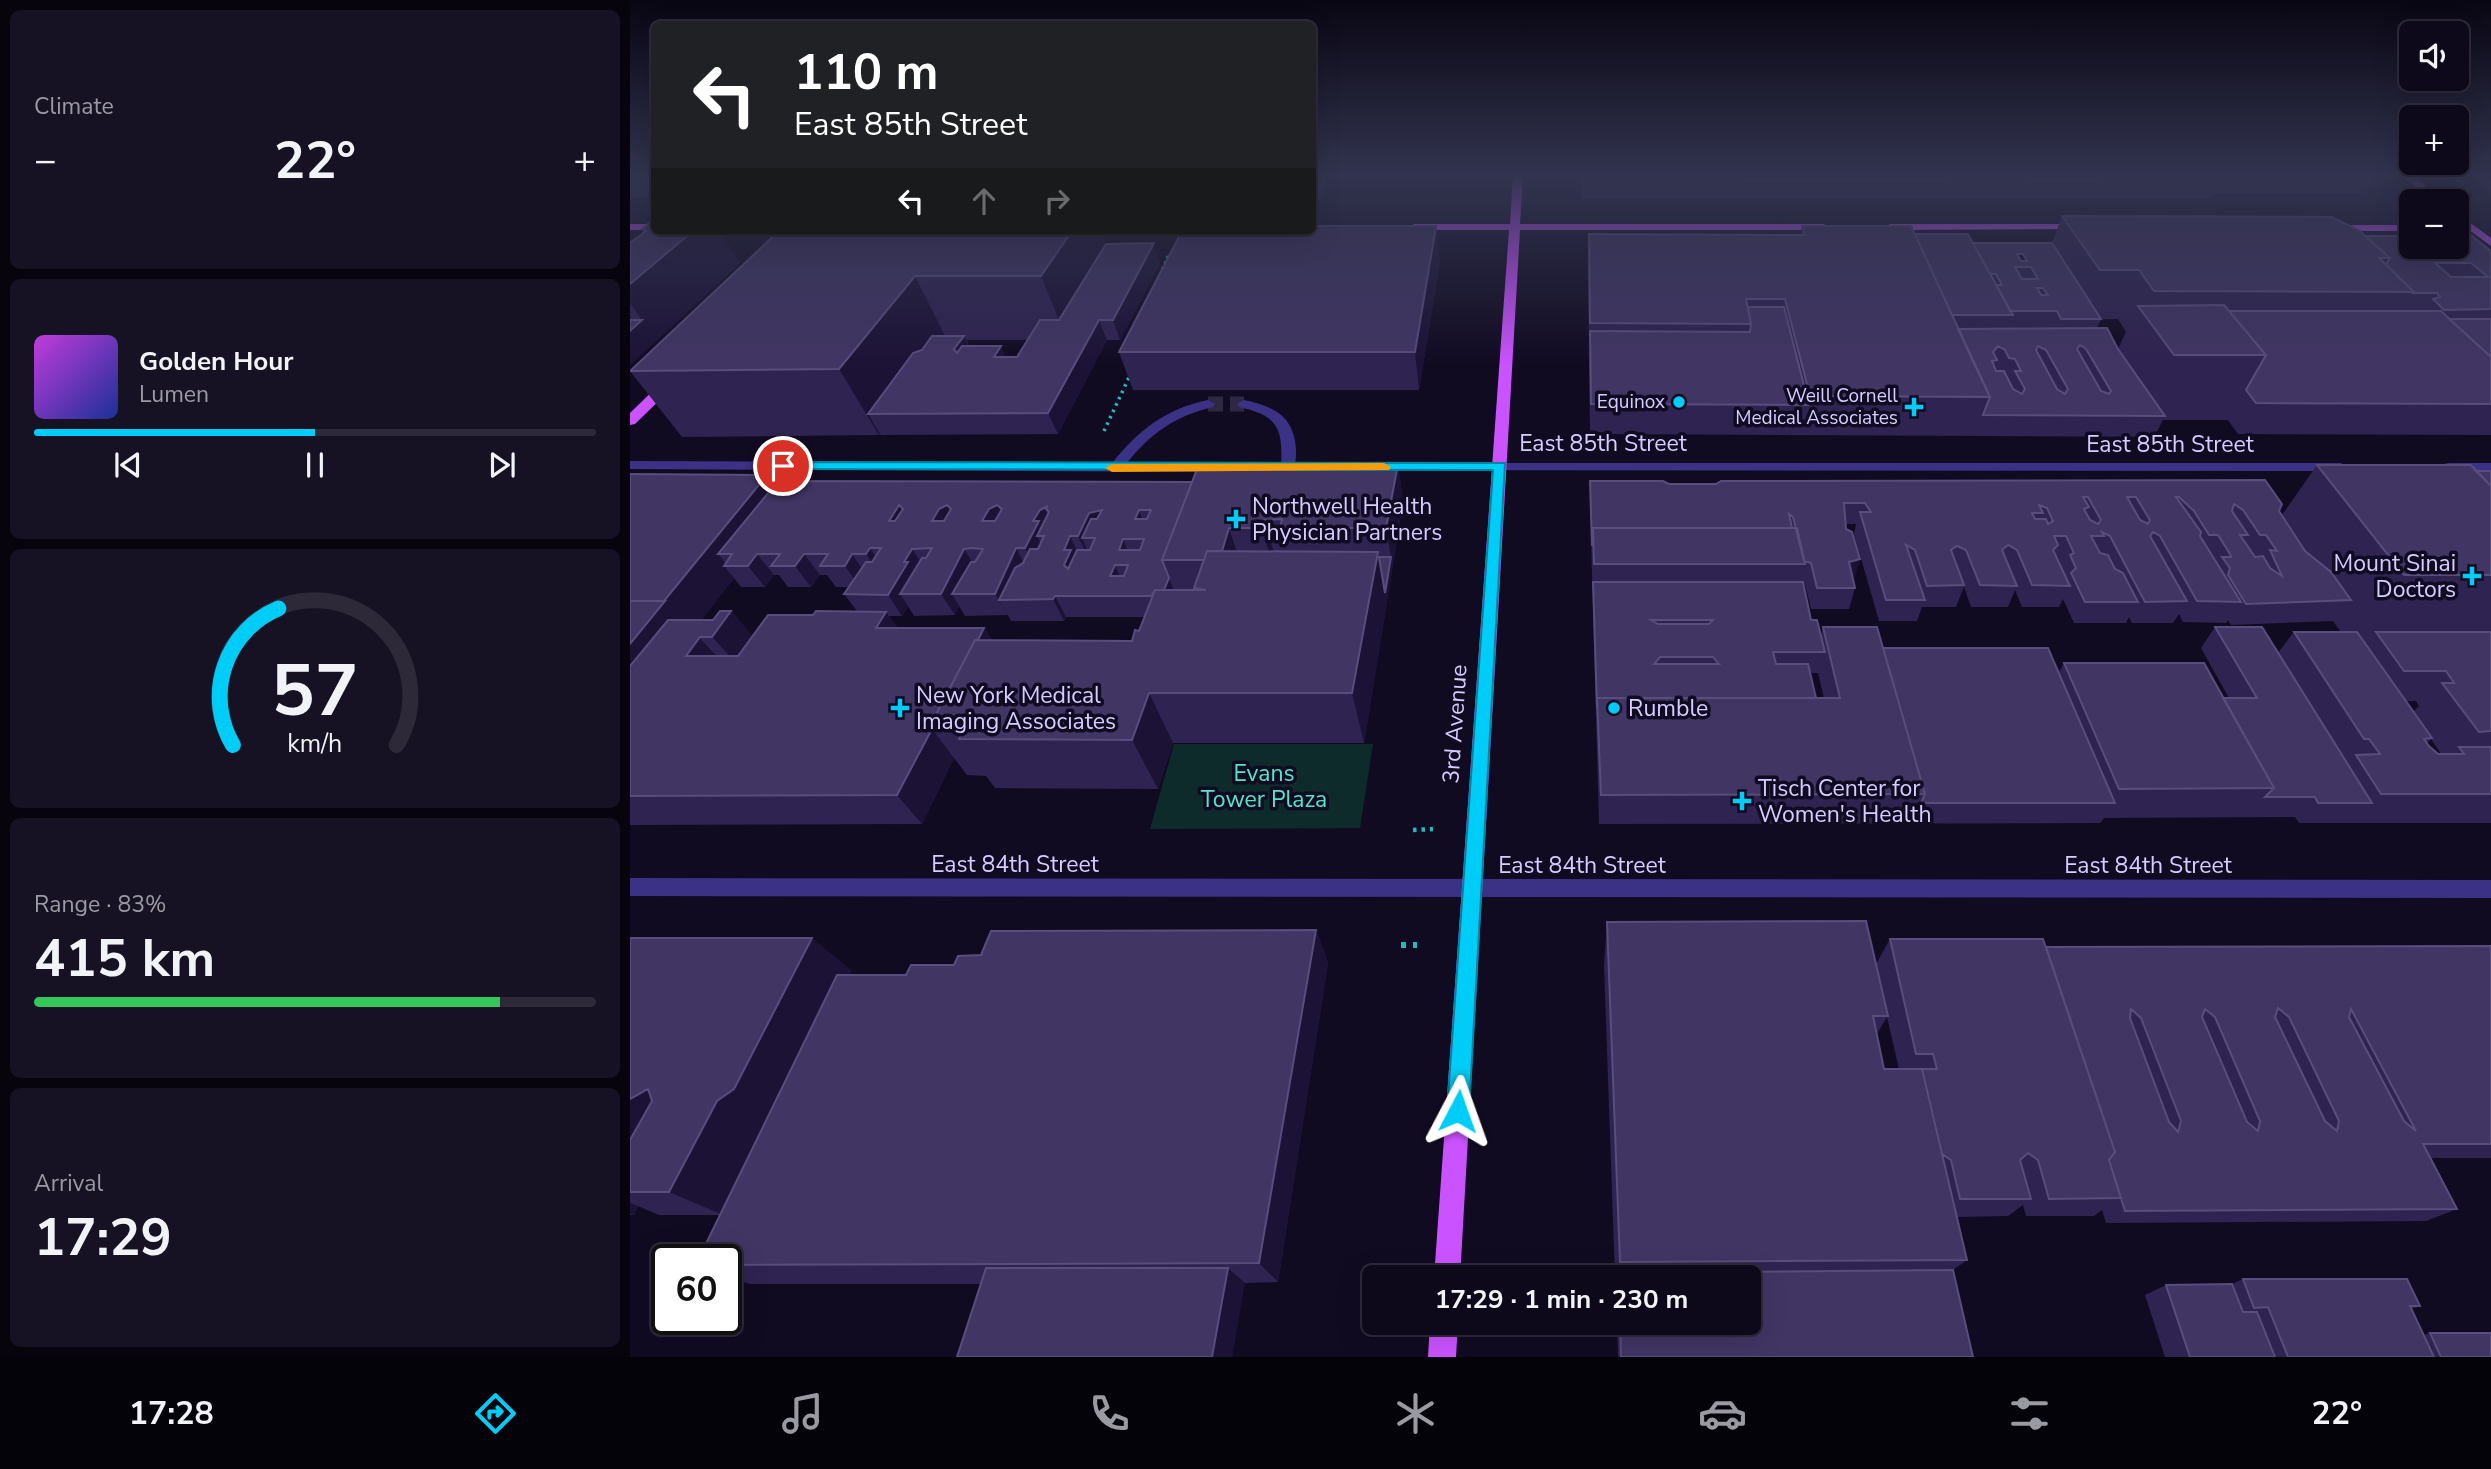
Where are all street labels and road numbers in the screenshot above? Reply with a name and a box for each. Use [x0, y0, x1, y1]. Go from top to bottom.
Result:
street label: East 85th Street [1519, 428, 1688, 459]
street label: East 85th Street [2086, 429, 2255, 460]
street label: 3rd Avenue [1435, 663, 1475, 785]
street label: East 84th Street [931, 849, 1100, 880]
street label: East 84th Street [1498, 850, 1667, 881]
street label: East 84th Street [2064, 850, 2233, 881]

